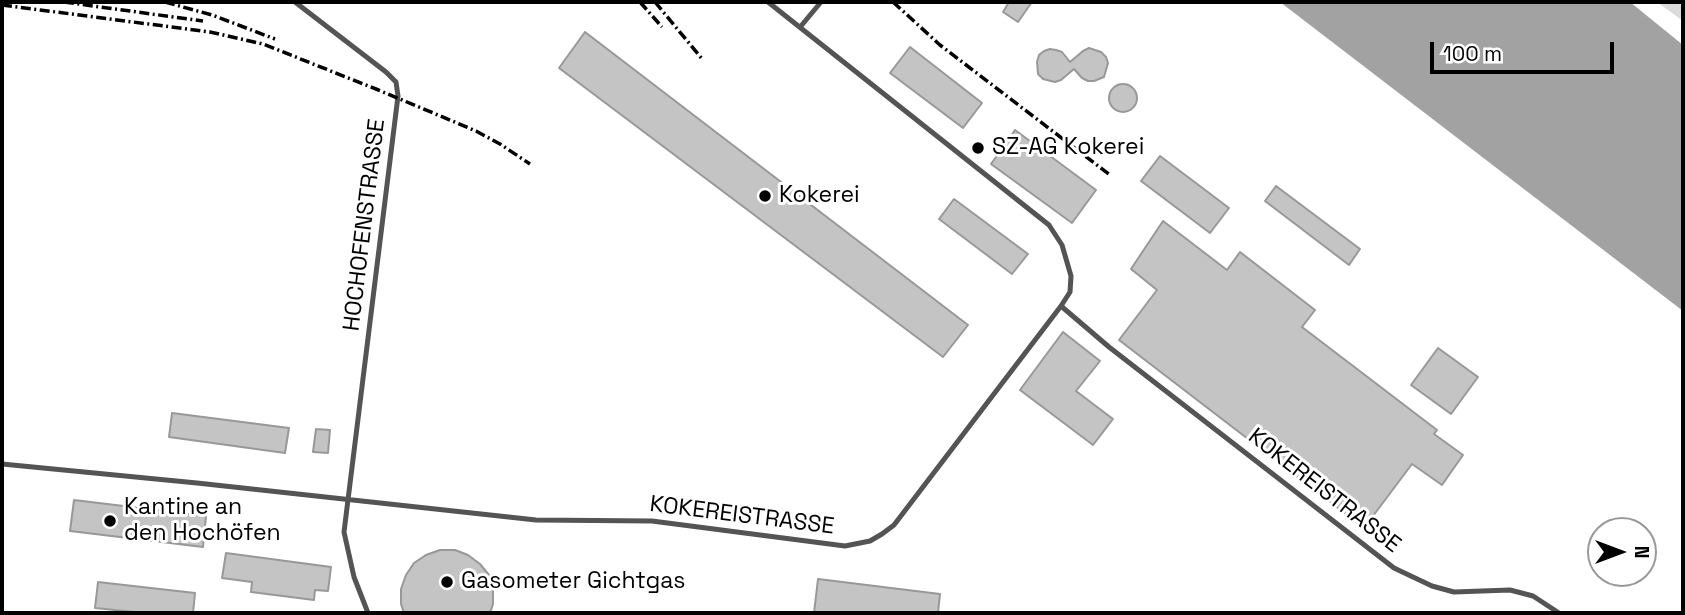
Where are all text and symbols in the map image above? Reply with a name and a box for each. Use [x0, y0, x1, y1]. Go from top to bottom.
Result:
scale bar [1433, 28, 1617, 72]
text: 100 m [1443, 40, 1502, 67]
street label: HOCHOFENSTRASSE [338, 117, 392, 333]
place label: SZ-AG Kokerei [992, 134, 1144, 162]
marker: SZ-AG Kokerei [970, 140, 986, 156]
place label: Kokerei [779, 182, 860, 210]
marker: Kokerei [757, 188, 773, 204]
street label: KOKEREISTRASSE [1242, 423, 1406, 559]
street label: KOKEREISTRASSE [648, 491, 836, 541]
place label: Kantine an den Hochöfen [124, 494, 281, 548]
marker: Kantine an den Hochöfen [102, 513, 118, 529]
north arrow [1587, 517, 1657, 587]
text: N [1629, 546, 1654, 558]
place label: Gasometer Gichtgas [461, 568, 685, 596]
marker: Gasometer Gichtgas [439, 574, 455, 590]

